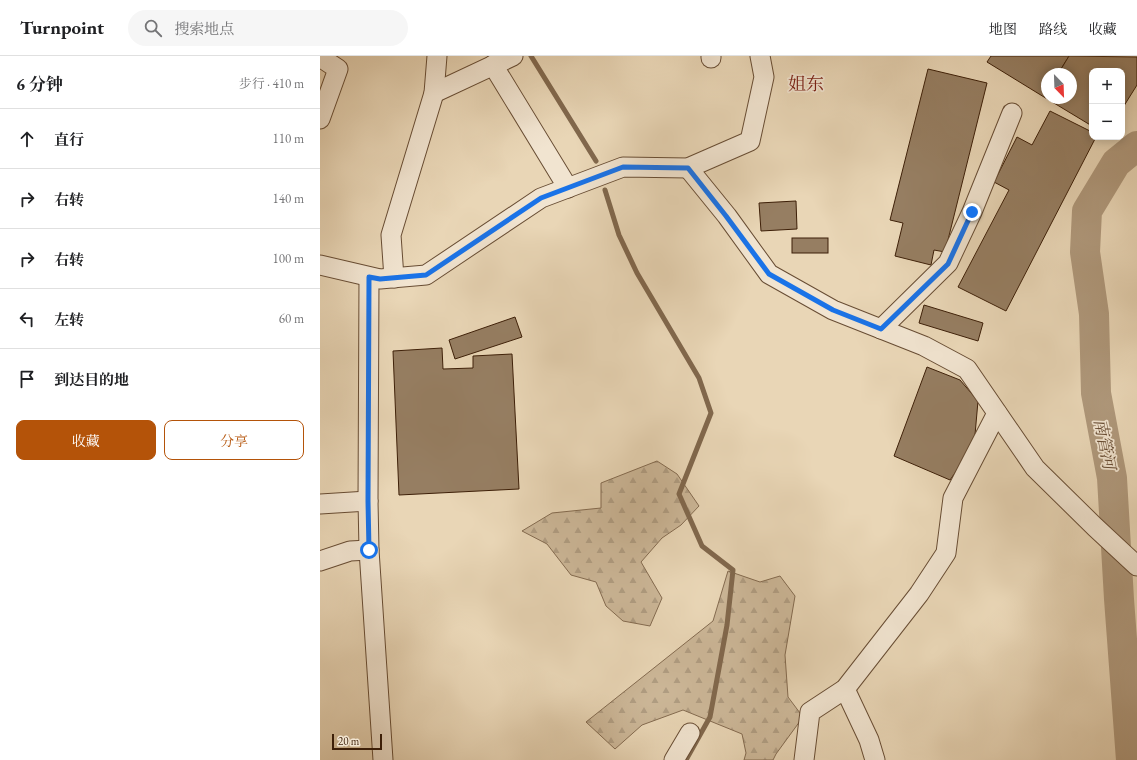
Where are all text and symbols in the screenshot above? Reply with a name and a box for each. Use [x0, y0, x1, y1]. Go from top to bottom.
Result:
search box [128, 10, 408, 46]
text: Turnpoint [20, 15, 104, 40]
icon: search [142, 17, 164, 39]
text: 搜索地点 [174, 19, 234, 38]
text: 地图 [989, 20, 1017, 38]
text: 路线 [1039, 20, 1067, 38]
text: 收藏 [1089, 20, 1117, 38]
north arrow [1041, 68, 1077, 104]
map controls [1089, 68, 1125, 140]
button: + [1089, 68, 1125, 104]
district label: 姐东 [788, 72, 824, 95]
text: 6 分钟 [16, 73, 63, 95]
text: 步行 · 410 m [239, 75, 304, 92]
button: − [1089, 104, 1125, 140]
icon: ahead [16, 128, 38, 150]
text: 直行 [54, 130, 84, 149]
text: 110 m [273, 130, 304, 147]
icon: right [16, 188, 38, 210]
text: 右转 [54, 190, 84, 209]
text: 140 m [273, 190, 304, 207]
route end [963, 203, 981, 221]
icon: right [16, 248, 38, 270]
text: 右转 [54, 250, 84, 269]
text: 100 m [273, 250, 304, 267]
icon: left [16, 308, 38, 330]
text: 左转 [54, 310, 84, 329]
text: 60 m [279, 310, 304, 327]
icon: arrive [16, 368, 38, 390]
text: 到达目的地 [54, 370, 129, 389]
water label: 南管河 [1089, 417, 1121, 474]
button: 收藏 [16, 420, 156, 460]
button: 分享 [164, 420, 304, 460]
route start [360, 541, 378, 559]
scale bar [332, 732, 382, 751]
text: 20 m [338, 734, 359, 748]

